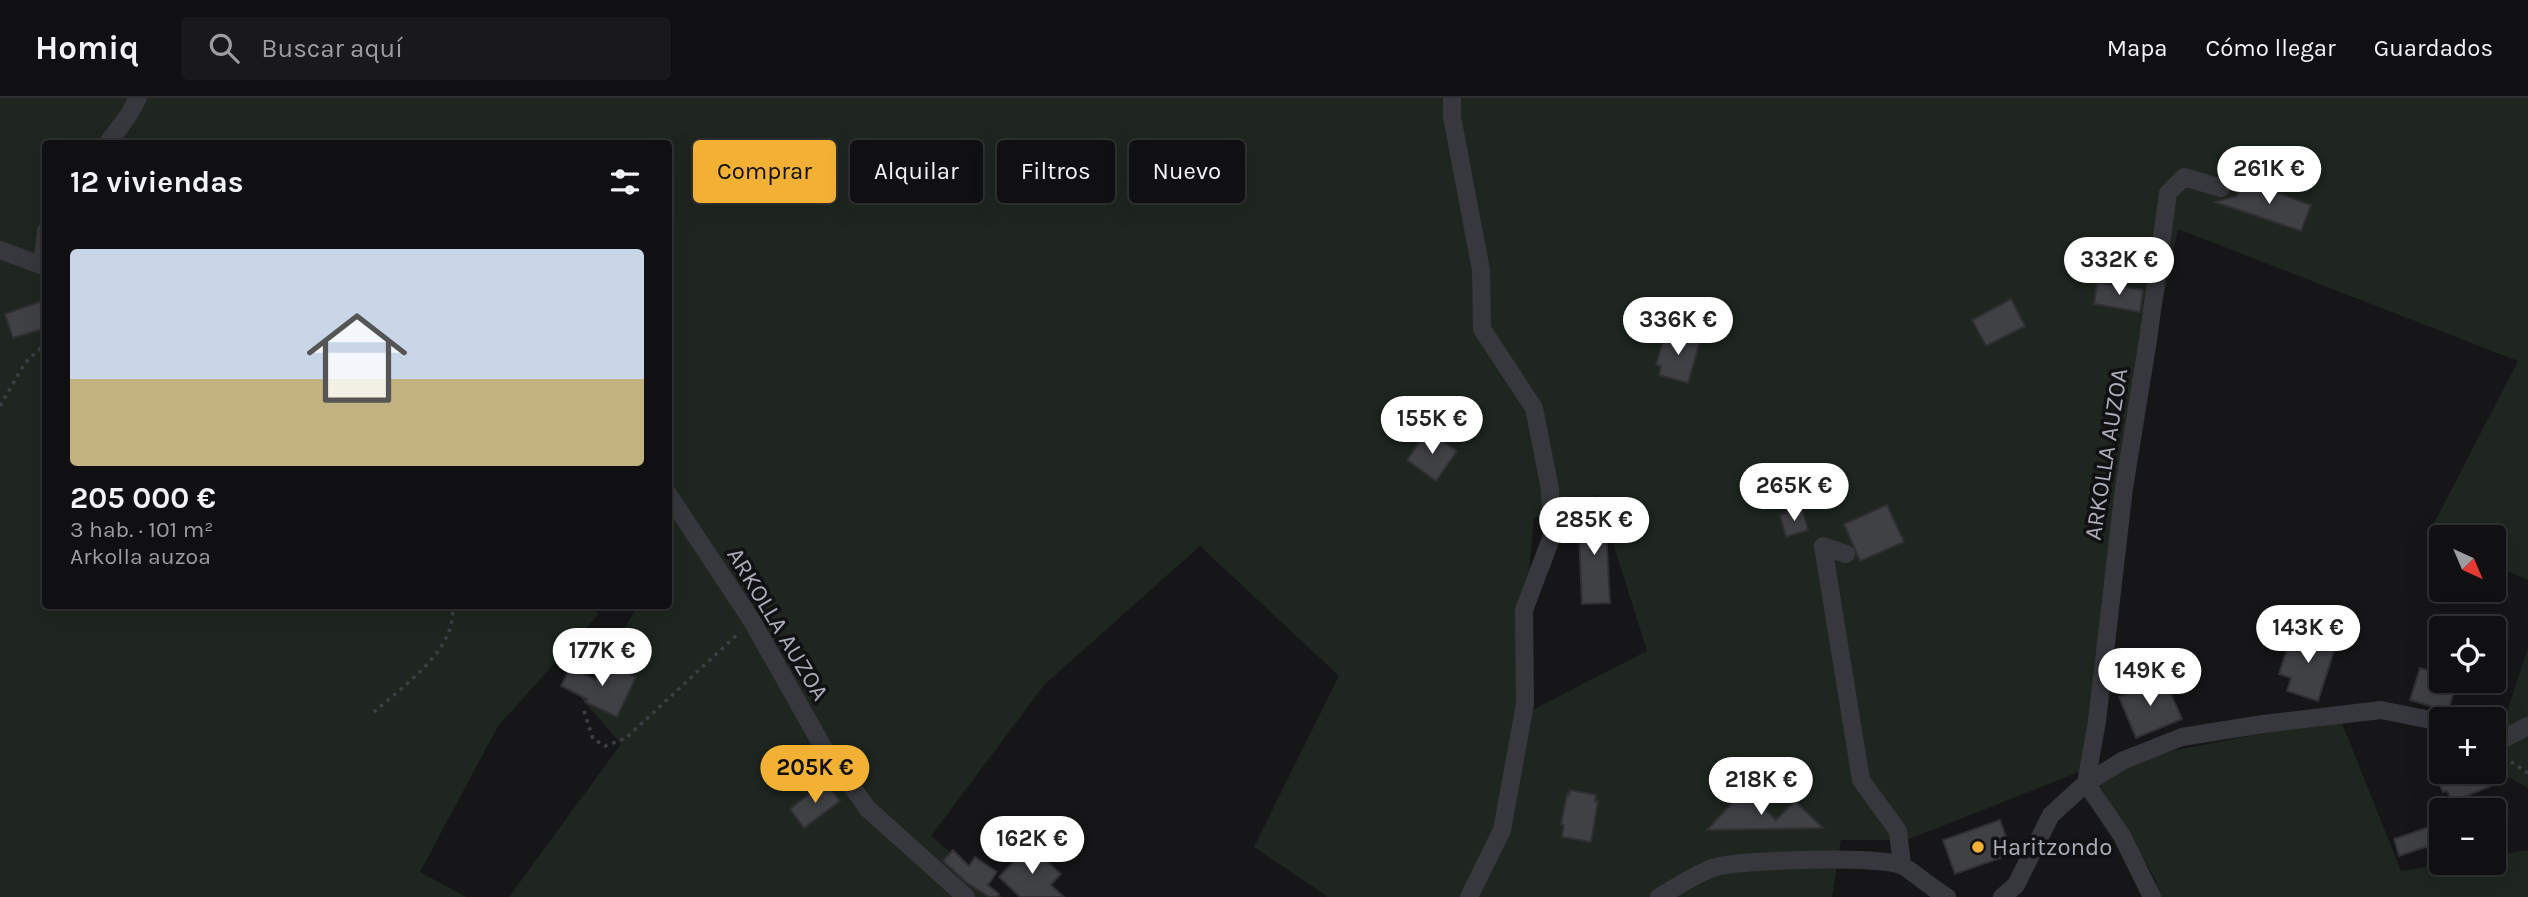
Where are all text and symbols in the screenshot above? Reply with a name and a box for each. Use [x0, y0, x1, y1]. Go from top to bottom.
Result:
search box [181, 17, 671, 80]
text: Homiq [35, 29, 139, 67]
icon: search [205, 29, 243, 67]
text: Buscar aquí [261, 33, 403, 64]
text: Mapa [2107, 34, 2167, 62]
text: Cómo llegar [2205, 34, 2336, 62]
text: Guardados [2374, 34, 2493, 62]
chip: Comprar [693, 140, 836, 203]
chip: Alquilar [850, 140, 983, 203]
chip: Filtros [997, 140, 1115, 203]
chip: Nuevo [1129, 140, 1245, 203]
pin: 261K € [2212, 146, 2326, 206]
text: 261K € [2233, 155, 2305, 182]
icon: filters [606, 163, 644, 201]
text: 12 viviendas [70, 164, 244, 200]
pin: 332K € [2062, 238, 2176, 297]
text: 332K € [2080, 246, 2158, 273]
icon: home [294, 295, 420, 421]
pin: 336K € [1621, 298, 1735, 357]
text: 336K € [1639, 306, 1717, 333]
street label: ARKOLLA AUZOA [2079, 366, 2133, 542]
pin: 155K € [1375, 396, 1489, 456]
text: 155K € [1397, 405, 1467, 432]
pin: 265K € [1737, 464, 1851, 523]
text: 265K € [1756, 472, 1832, 499]
text: 205 000 € [70, 480, 216, 516]
pin: 285K € [1537, 498, 1651, 557]
text: 285K € [1555, 506, 1633, 533]
text: 3 hab. · 101 m² [70, 516, 213, 543]
north arrow [2429, 525, 2506, 602]
map controls [2429, 525, 2506, 875]
street label: ARKOLLA AUZOA [721, 542, 835, 706]
text: Arkolla auzoa [70, 543, 211, 570]
pin: 143K € [2251, 606, 2365, 665]
text: 143K € [2272, 614, 2344, 641]
button: locate [2429, 616, 2506, 693]
pin: 177K € [545, 628, 659, 688]
text: 177K € [569, 637, 635, 664]
pin: 149K € [2093, 648, 2207, 708]
text: 149K € [2114, 657, 2186, 684]
button: + [2429, 707, 2506, 784]
pin: 205K € [758, 746, 872, 805]
text: 205K € [776, 754, 854, 781]
pin: 218K € [1704, 758, 1818, 817]
text: 218K € [1725, 766, 1797, 793]
button: − [2429, 798, 2506, 875]
pin: 162K € [975, 816, 1089, 876]
text: 162K € [996, 825, 1068, 852]
place label: Haritzondo [1992, 833, 2112, 861]
marker: Haritzondo [1970, 839, 1986, 855]

